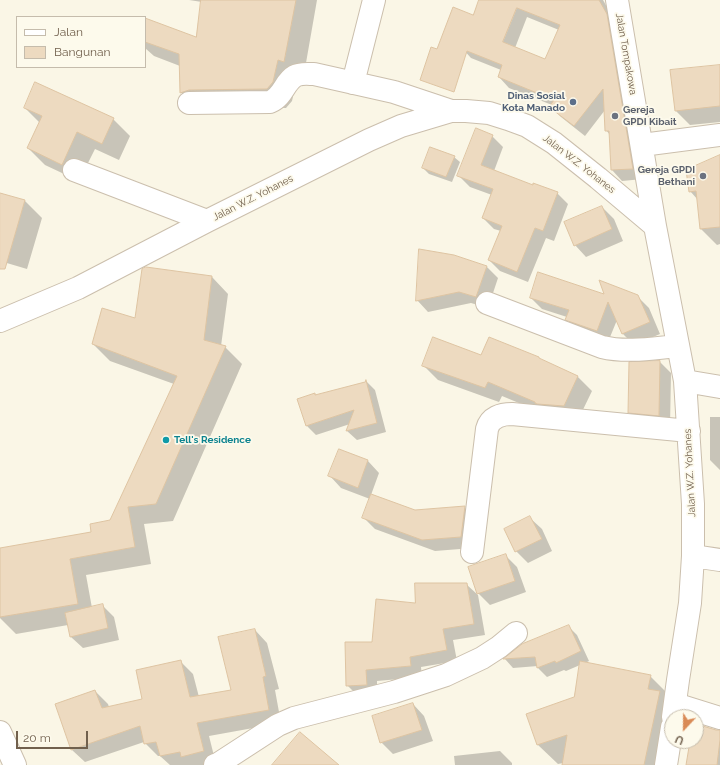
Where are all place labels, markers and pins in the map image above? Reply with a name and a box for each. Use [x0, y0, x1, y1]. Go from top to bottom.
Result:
place label: Dinas Sosial Kota Manado [502, 90, 565, 114]
marker: Dinas Sosial Kota Manado [568, 97, 578, 107]
place label: Gereja GPDI Kibait [623, 104, 677, 128]
marker: Gereja GPDI Kibait [610, 111, 620, 121]
place label: Gereja GPDI Bethani [638, 164, 695, 188]
marker: Gereja GPDI Bethani [698, 171, 708, 181]
place label: Tell's Residence [174, 434, 251, 446]
marker: Tell's Residence [161, 435, 171, 445]

